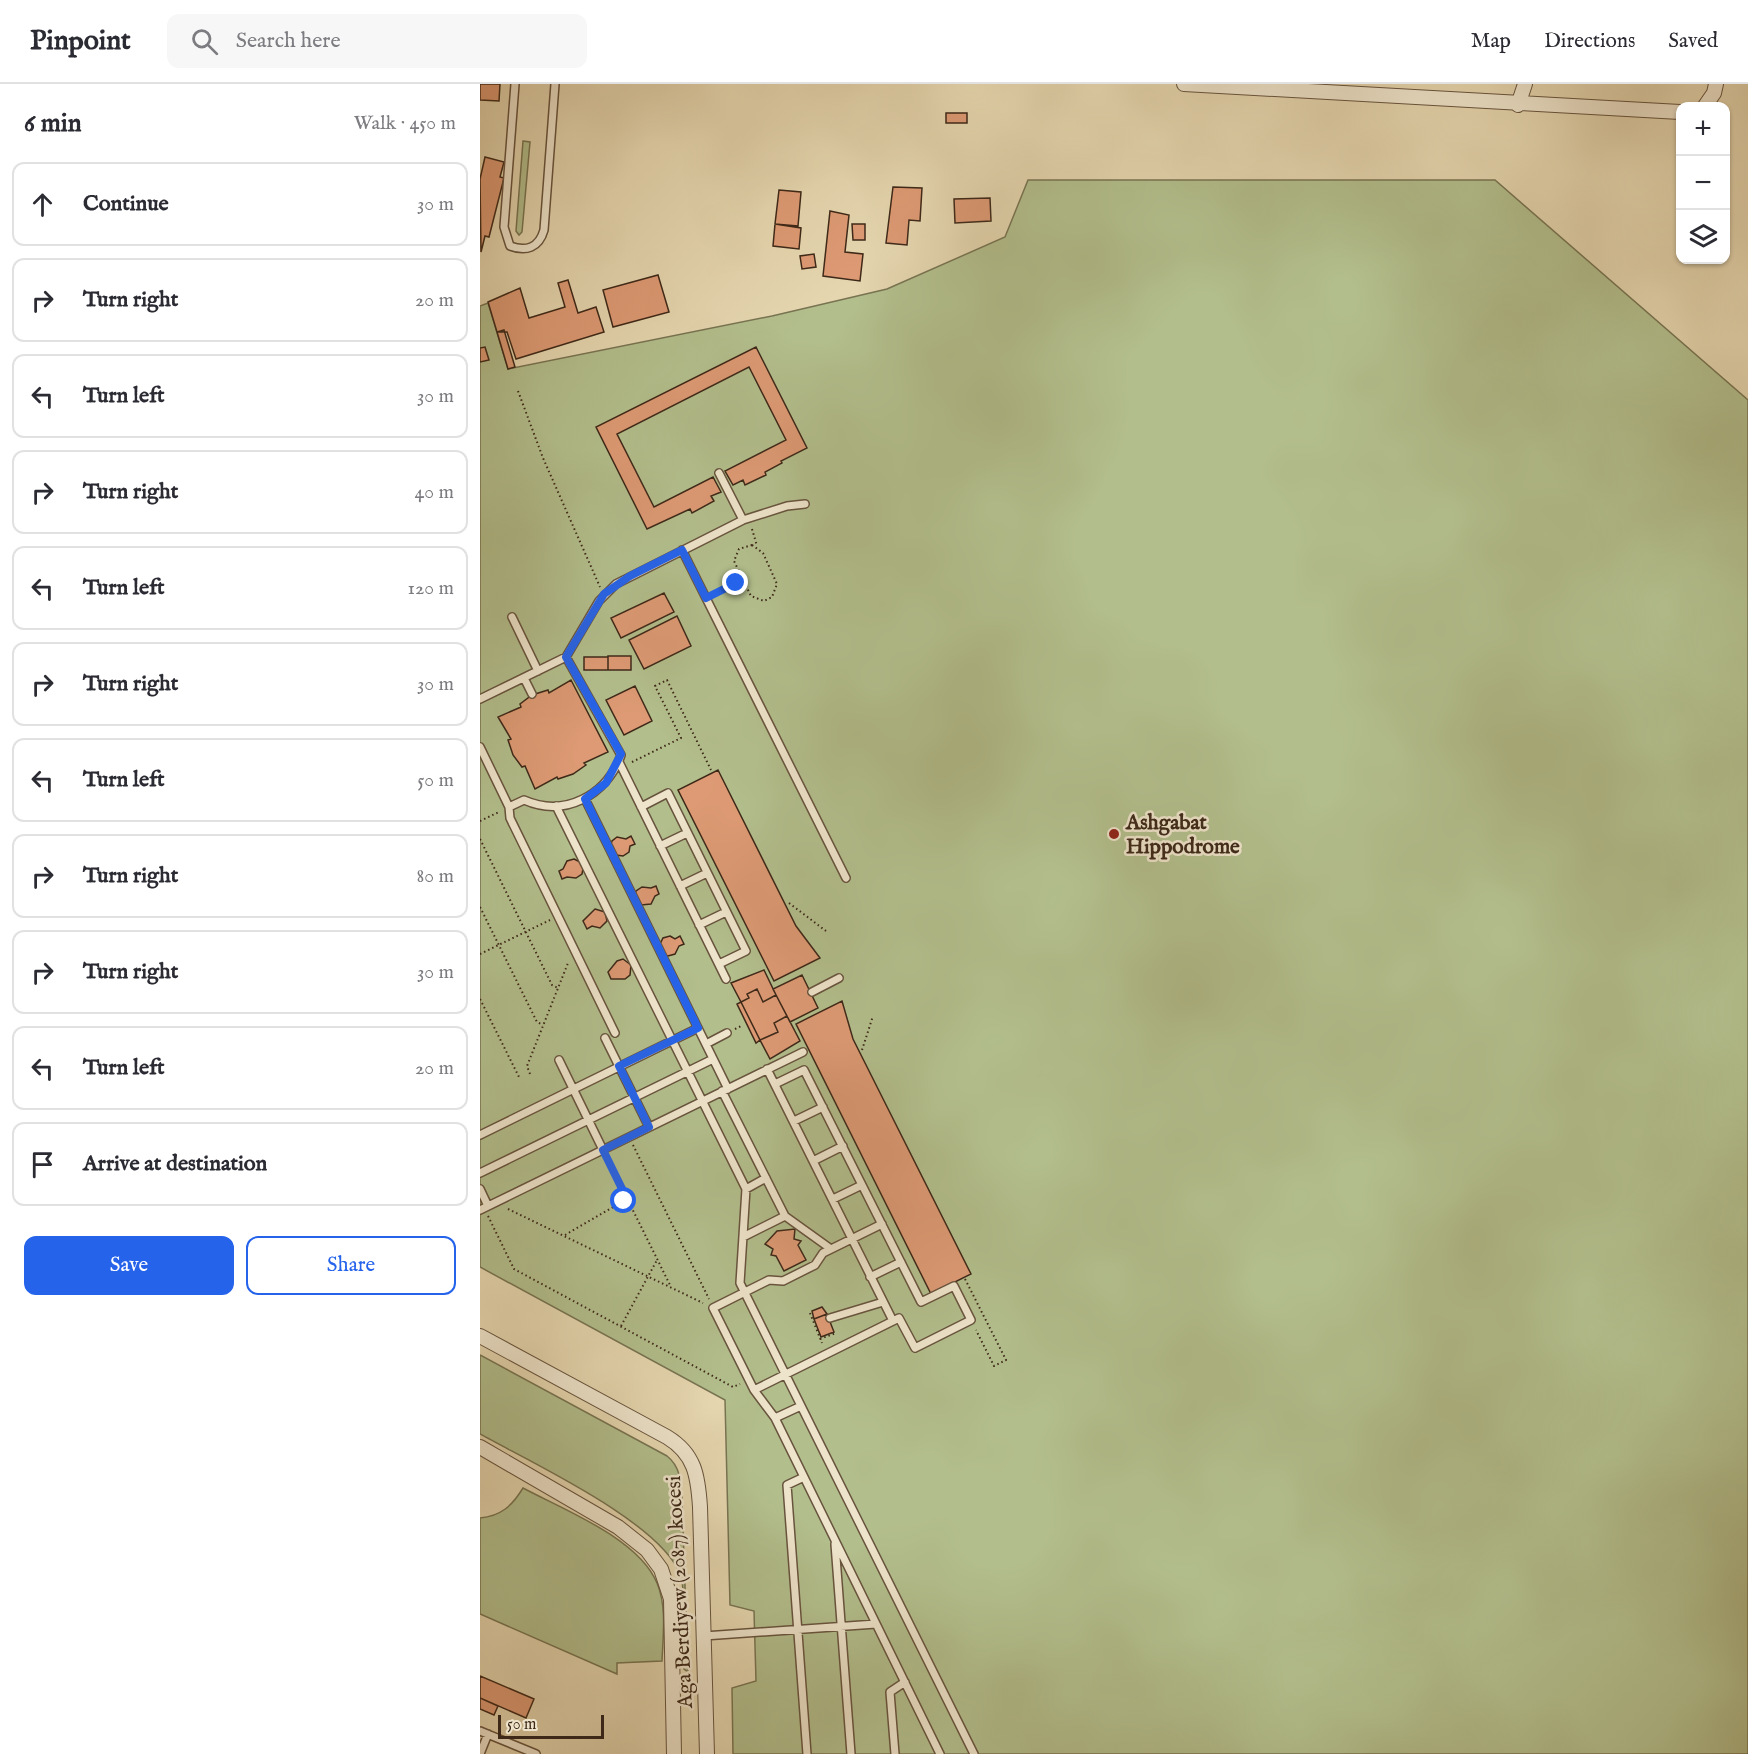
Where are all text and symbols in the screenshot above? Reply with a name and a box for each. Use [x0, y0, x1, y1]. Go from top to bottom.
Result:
search box [167, 14, 587, 68]
text: Pinpoint [30, 24, 131, 59]
icon: search [188, 25, 221, 58]
text: Search here [236, 27, 341, 55]
text: Map [1471, 28, 1511, 55]
text: Directions [1544, 28, 1635, 55]
text: Saved [1668, 28, 1718, 55]
map controls [1676, 102, 1730, 264]
button: + [1676, 102, 1730, 156]
text: 6 min [24, 107, 82, 140]
text: Walk · 450 m [354, 111, 456, 136]
button: − [1676, 156, 1730, 210]
icon: ahead [26, 188, 59, 221]
text: Continue [83, 190, 169, 218]
text: 30 m [417, 192, 454, 217]
button: layers [1676, 210, 1730, 264]
icon: right [26, 284, 59, 317]
text: Turn right [83, 286, 178, 314]
text: 20 m [415, 288, 454, 313]
icon: left [26, 380, 59, 413]
text: Turn left [83, 382, 165, 410]
text: 30 m [417, 384, 454, 409]
icon: right [26, 476, 59, 509]
text: Turn right [83, 478, 178, 506]
text: 40 m [415, 480, 454, 505]
route end [722, 569, 748, 595]
icon: left [26, 572, 59, 605]
text: Turn left [83, 574, 165, 602]
text: 120 m [408, 576, 454, 601]
icon: right [26, 668, 59, 701]
text: Turn right [83, 670, 178, 698]
text: 30 m [417, 672, 454, 697]
icon: left [26, 764, 59, 797]
text: Turn left [83, 766, 165, 794]
text: 50 m [417, 768, 454, 793]
place label: Ashgabat Hippodrome [1125, 810, 1240, 861]
marker: Ashgabat Hippodrome [1107, 827, 1121, 841]
icon: right [26, 860, 59, 893]
text: Turn right [83, 862, 178, 890]
text: 80 m [417, 864, 454, 889]
icon: right [26, 956, 59, 989]
text: Turn right [83, 958, 178, 986]
text: 30 m [417, 960, 454, 985]
icon: left [26, 1052, 59, 1085]
text: Turn left [83, 1054, 165, 1082]
text: 20 m [415, 1056, 454, 1081]
icon: arrive [26, 1148, 59, 1181]
text: Arrive at destination [83, 1150, 267, 1178]
route start [610, 1187, 636, 1213]
button: Save [24, 1236, 234, 1295]
button: Share [246, 1236, 456, 1295]
street label: Aga Berdiyew (2087) kocesi [661, 1475, 700, 1710]
scale bar [498, 1712, 604, 1740]
text: 50 m [507, 1715, 536, 1735]

